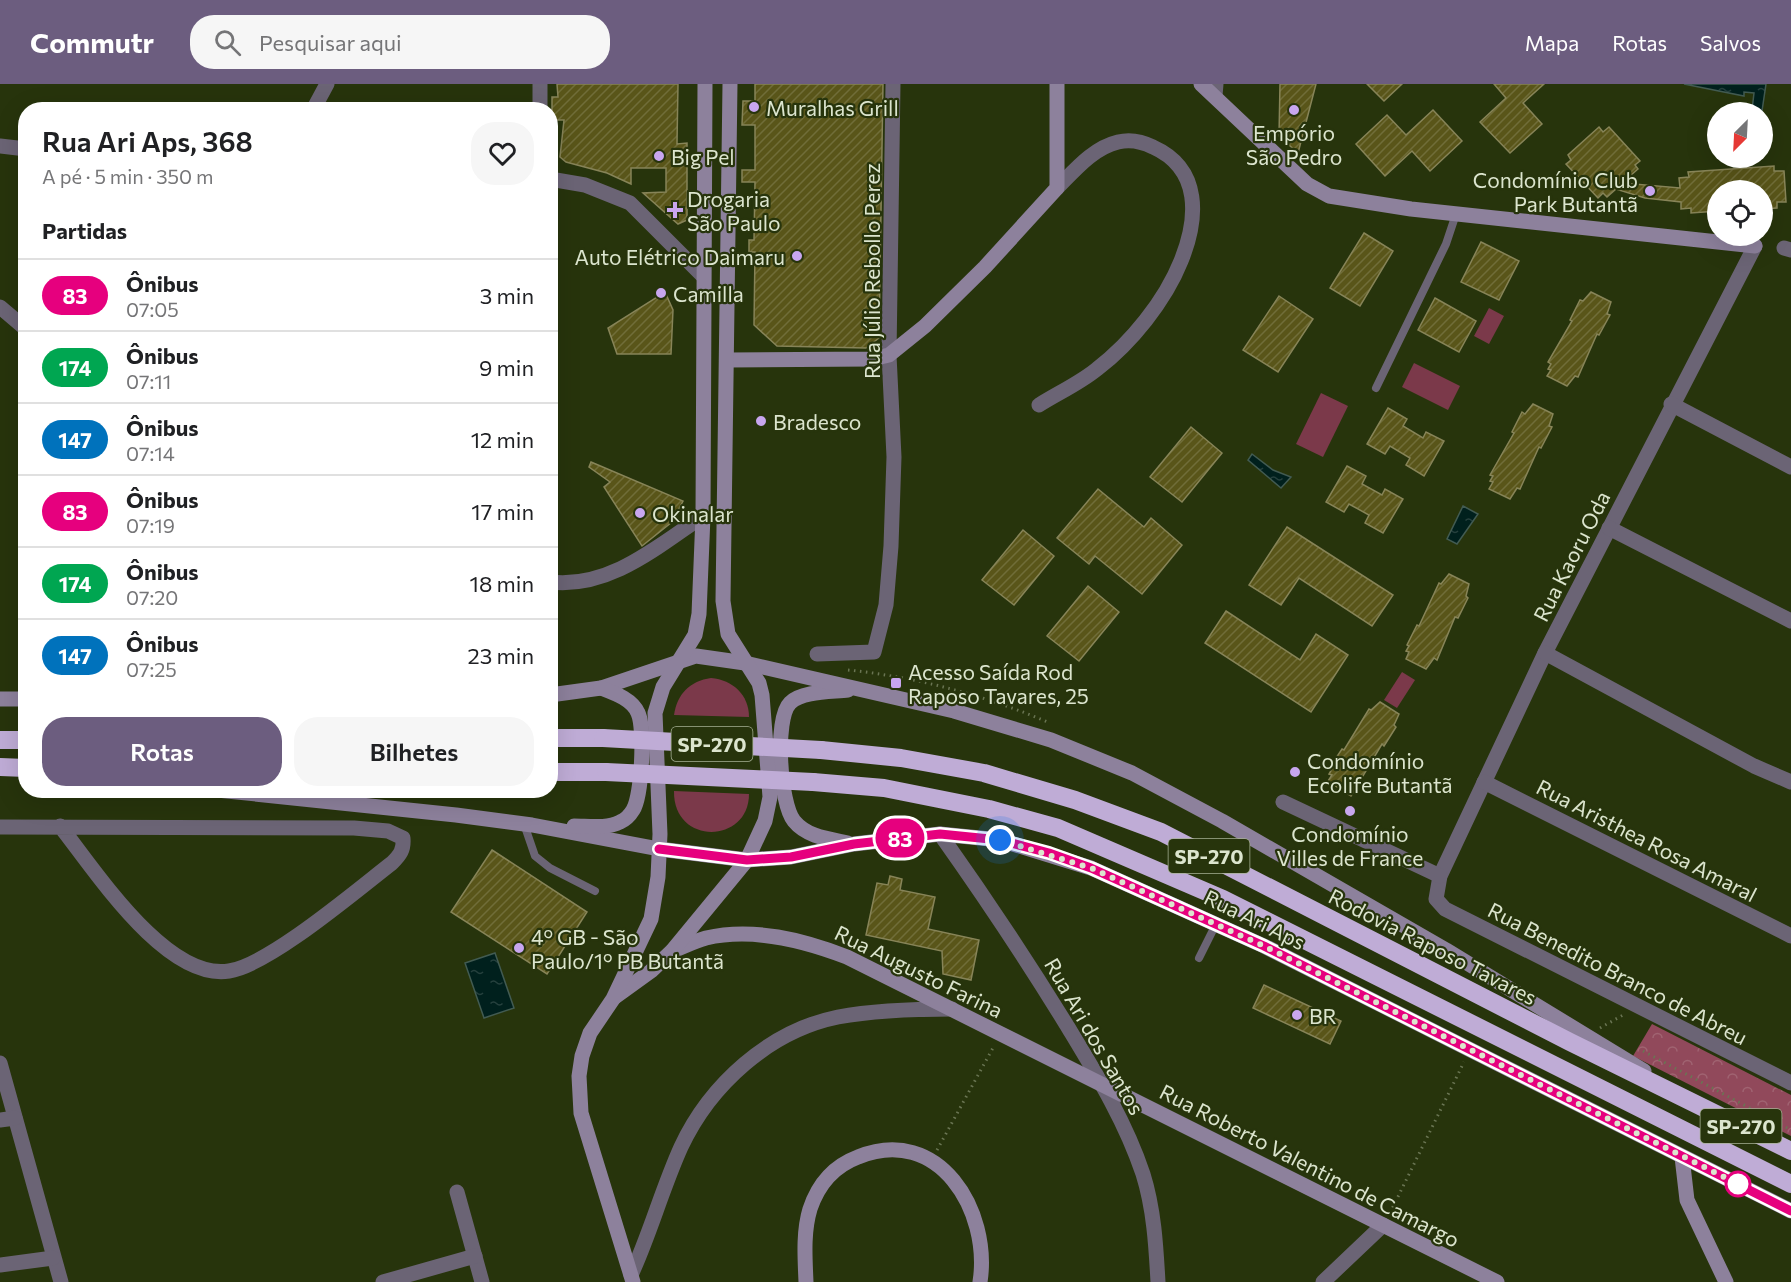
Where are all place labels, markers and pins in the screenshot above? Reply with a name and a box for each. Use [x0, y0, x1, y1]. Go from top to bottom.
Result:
place label: Muralhas Grill [766, 95, 899, 120]
marker: Muralhas Grill [747, 100, 761, 114]
marker: Empório São Pedro [1287, 103, 1301, 117]
place label: Empório São Pedro [1246, 120, 1342, 169]
place label: Big Pel [671, 144, 735, 169]
marker: Big Pel [652, 149, 666, 163]
place label: Condomínio Club Park Butantã [1473, 167, 1638, 216]
marker: Condomínio Club Park Butantã [1643, 184, 1657, 198]
place label: Drogaria São Paulo [687, 186, 781, 235]
marker: Drogaria São Paulo [668, 203, 682, 217]
place label: Auto Elétrico Daimaru [575, 244, 785, 269]
marker: Auto Elétrico Daimaru [790, 249, 804, 263]
place label: Camilla [673, 281, 744, 306]
marker: Camilla [654, 286, 668, 300]
place label: Bradesco [773, 409, 861, 434]
marker: Bradesco [754, 414, 768, 428]
place label: Okinalar [652, 501, 734, 526]
marker: Okinalar [633, 506, 647, 520]
place label: Acesso Saída Rod Raposo Tavares, 25 [908, 659, 1089, 708]
marker: Acesso Saída Rod Raposo Tavares, 25 [889, 676, 903, 690]
place label: Condomínio Ecolife Butantã [1307, 748, 1452, 797]
marker: Condomínio Ecolife Butantã [1288, 765, 1302, 779]
marker: Condomínio Villes de France [1343, 804, 1357, 818]
place label: Condomínio Villes de France [1277, 821, 1423, 870]
place label: 4º GB - São Paulo/1º PB Butantã [531, 924, 724, 973]
marker: 4º GB - São Paulo/1º PB Butantã [512, 941, 526, 955]
place label: BR [1309, 1003, 1337, 1028]
marker: BR [1290, 1008, 1304, 1022]
unlabelled marker [1725, 1171, 1751, 1197]

